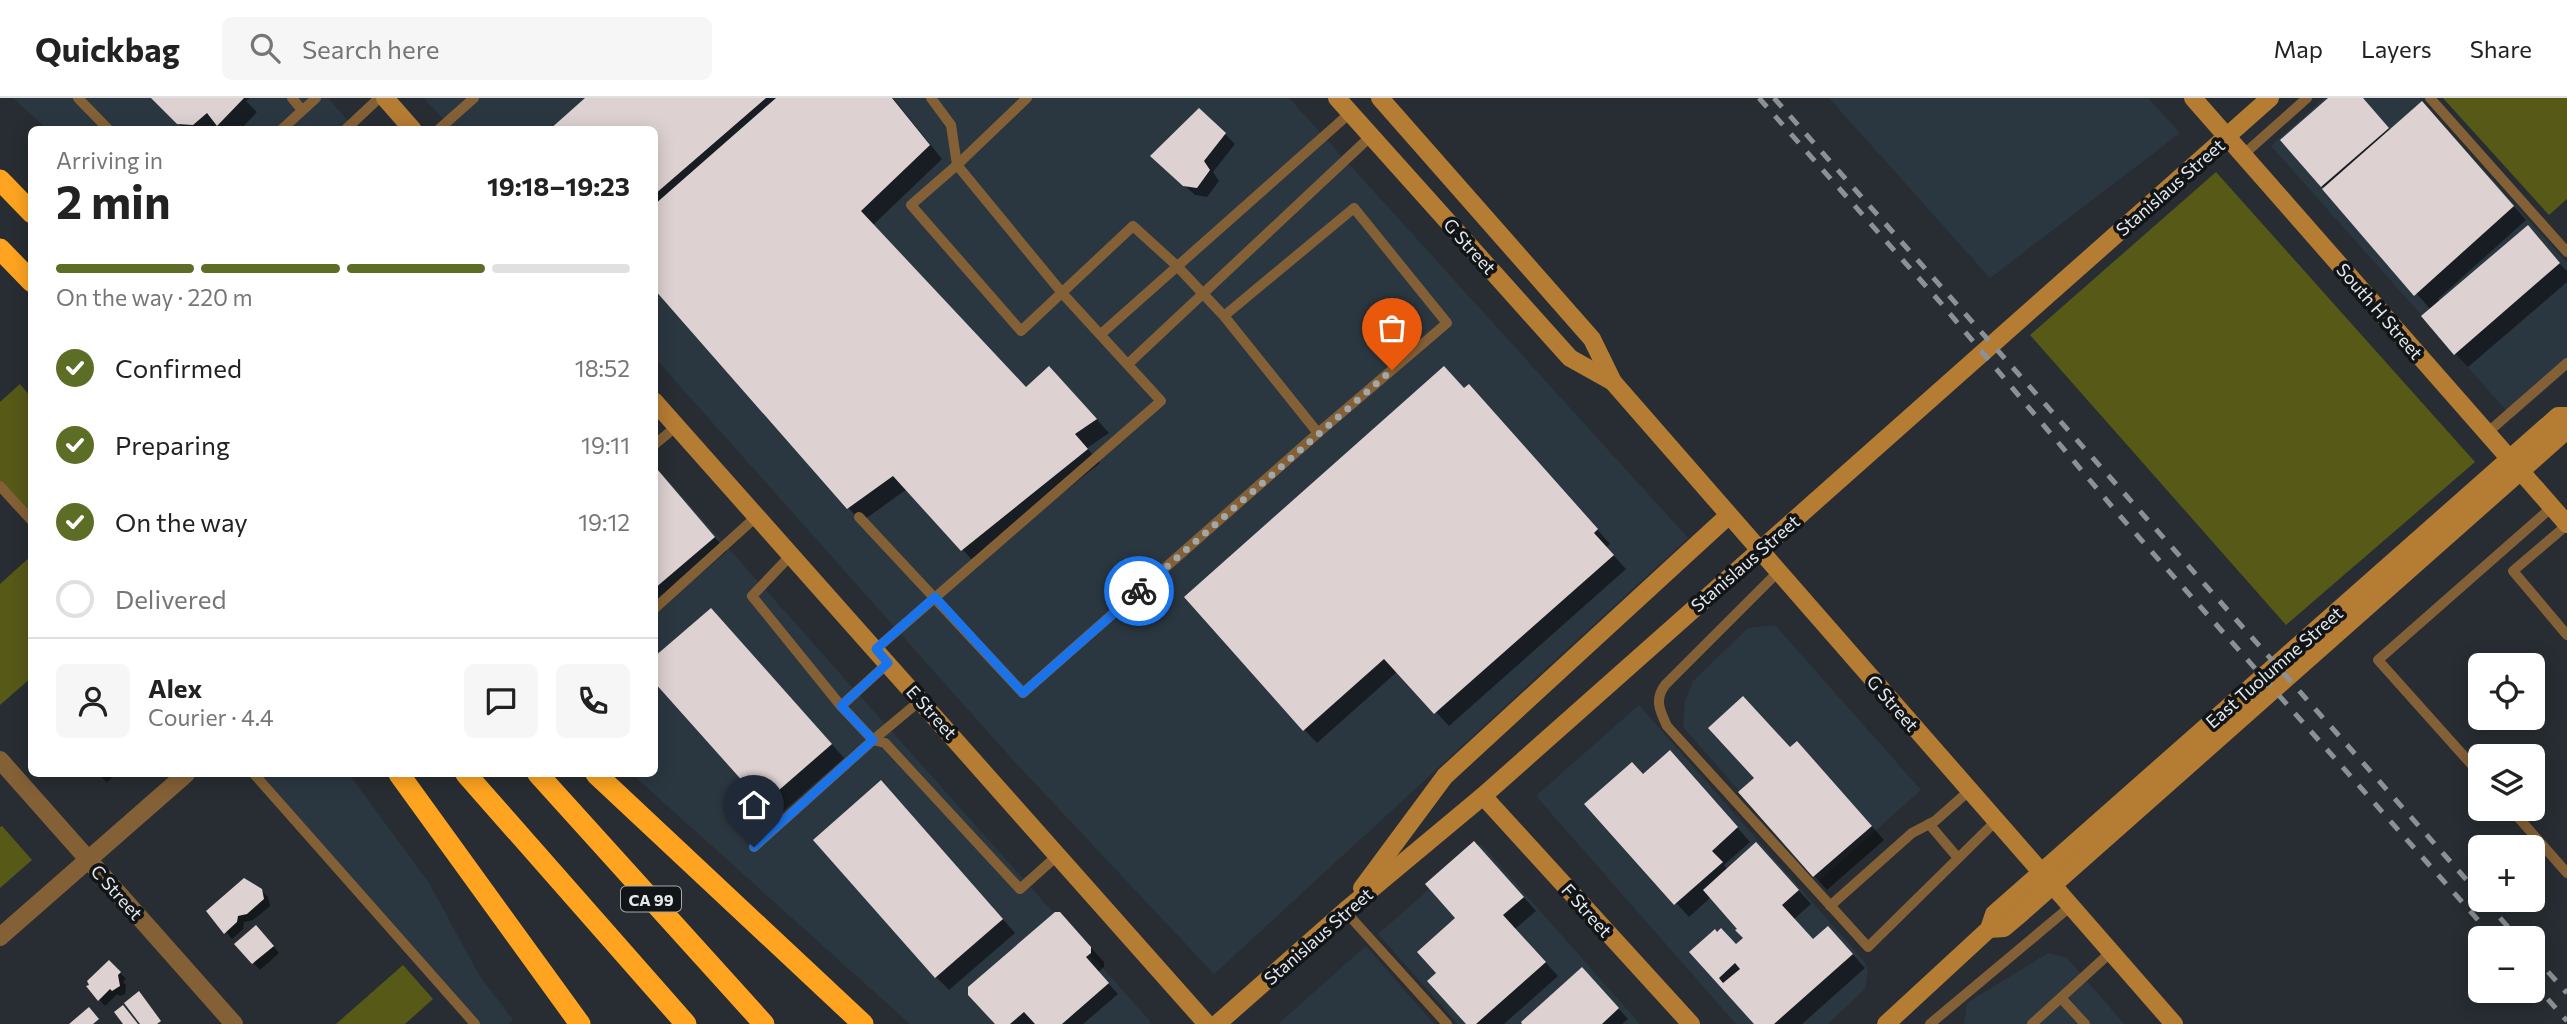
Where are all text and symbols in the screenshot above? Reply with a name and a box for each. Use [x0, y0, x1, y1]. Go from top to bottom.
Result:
search box [222, 17, 712, 80]
text: Quickbag [35, 28, 180, 69]
icon: search [246, 29, 284, 67]
text: Search here [302, 33, 439, 64]
text: Map [2274, 34, 2323, 63]
text: Layers [2361, 34, 2432, 63]
text: Share [2470, 34, 2532, 63]
street label: Stanislaus Street [2111, 134, 2229, 240]
text: Arriving in [56, 146, 163, 174]
text: 19:18–19:23 [487, 170, 630, 201]
text: 2 min [56, 172, 171, 228]
street label: G Street [1439, 214, 1501, 278]
street label: South H Street [2332, 258, 2428, 364]
text: On the way · 220 m [56, 283, 253, 311]
pin [1362, 298, 1422, 370]
icon: bag [1373, 309, 1411, 347]
icon: check [56, 349, 94, 387]
text: Confirmed [115, 352, 242, 383]
text: 18:52 [575, 354, 630, 382]
icon: check [56, 426, 94, 464]
text: Preparing [115, 429, 230, 460]
text: 19:11 [581, 431, 630, 459]
icon: check [56, 503, 94, 541]
text: On the way [115, 506, 248, 537]
text: 19:12 [578, 508, 630, 536]
street label: Stanislaus Street [1686, 510, 1804, 616]
courier [1104, 556, 1174, 626]
icon: bike [1120, 572, 1158, 610]
text: Delivered [115, 583, 226, 614]
street label: East Tuolumne Street [2201, 601, 2347, 733]
map controls [2468, 653, 2545, 1003]
button: locate [2468, 653, 2545, 730]
button: person [56, 664, 130, 738]
button: chat [464, 664, 538, 738]
button: phone [556, 664, 630, 738]
street label: G Street [1863, 670, 1923, 736]
text: Alex [148, 672, 202, 703]
street label: E Street [902, 680, 962, 744]
text: Courier · 4.4 [148, 703, 274, 731]
button: layers [2468, 744, 2545, 821]
pin [724, 775, 784, 847]
icon: home [735, 786, 773, 824]
button: + [2468, 835, 2545, 912]
street label: C Street [87, 860, 147, 924]
street label: F Street [1557, 879, 1617, 941]
street label: Stanislaus Street [1259, 883, 1377, 989]
road number: CA 99 [621, 886, 681, 912]
button: − [2468, 926, 2545, 1003]

